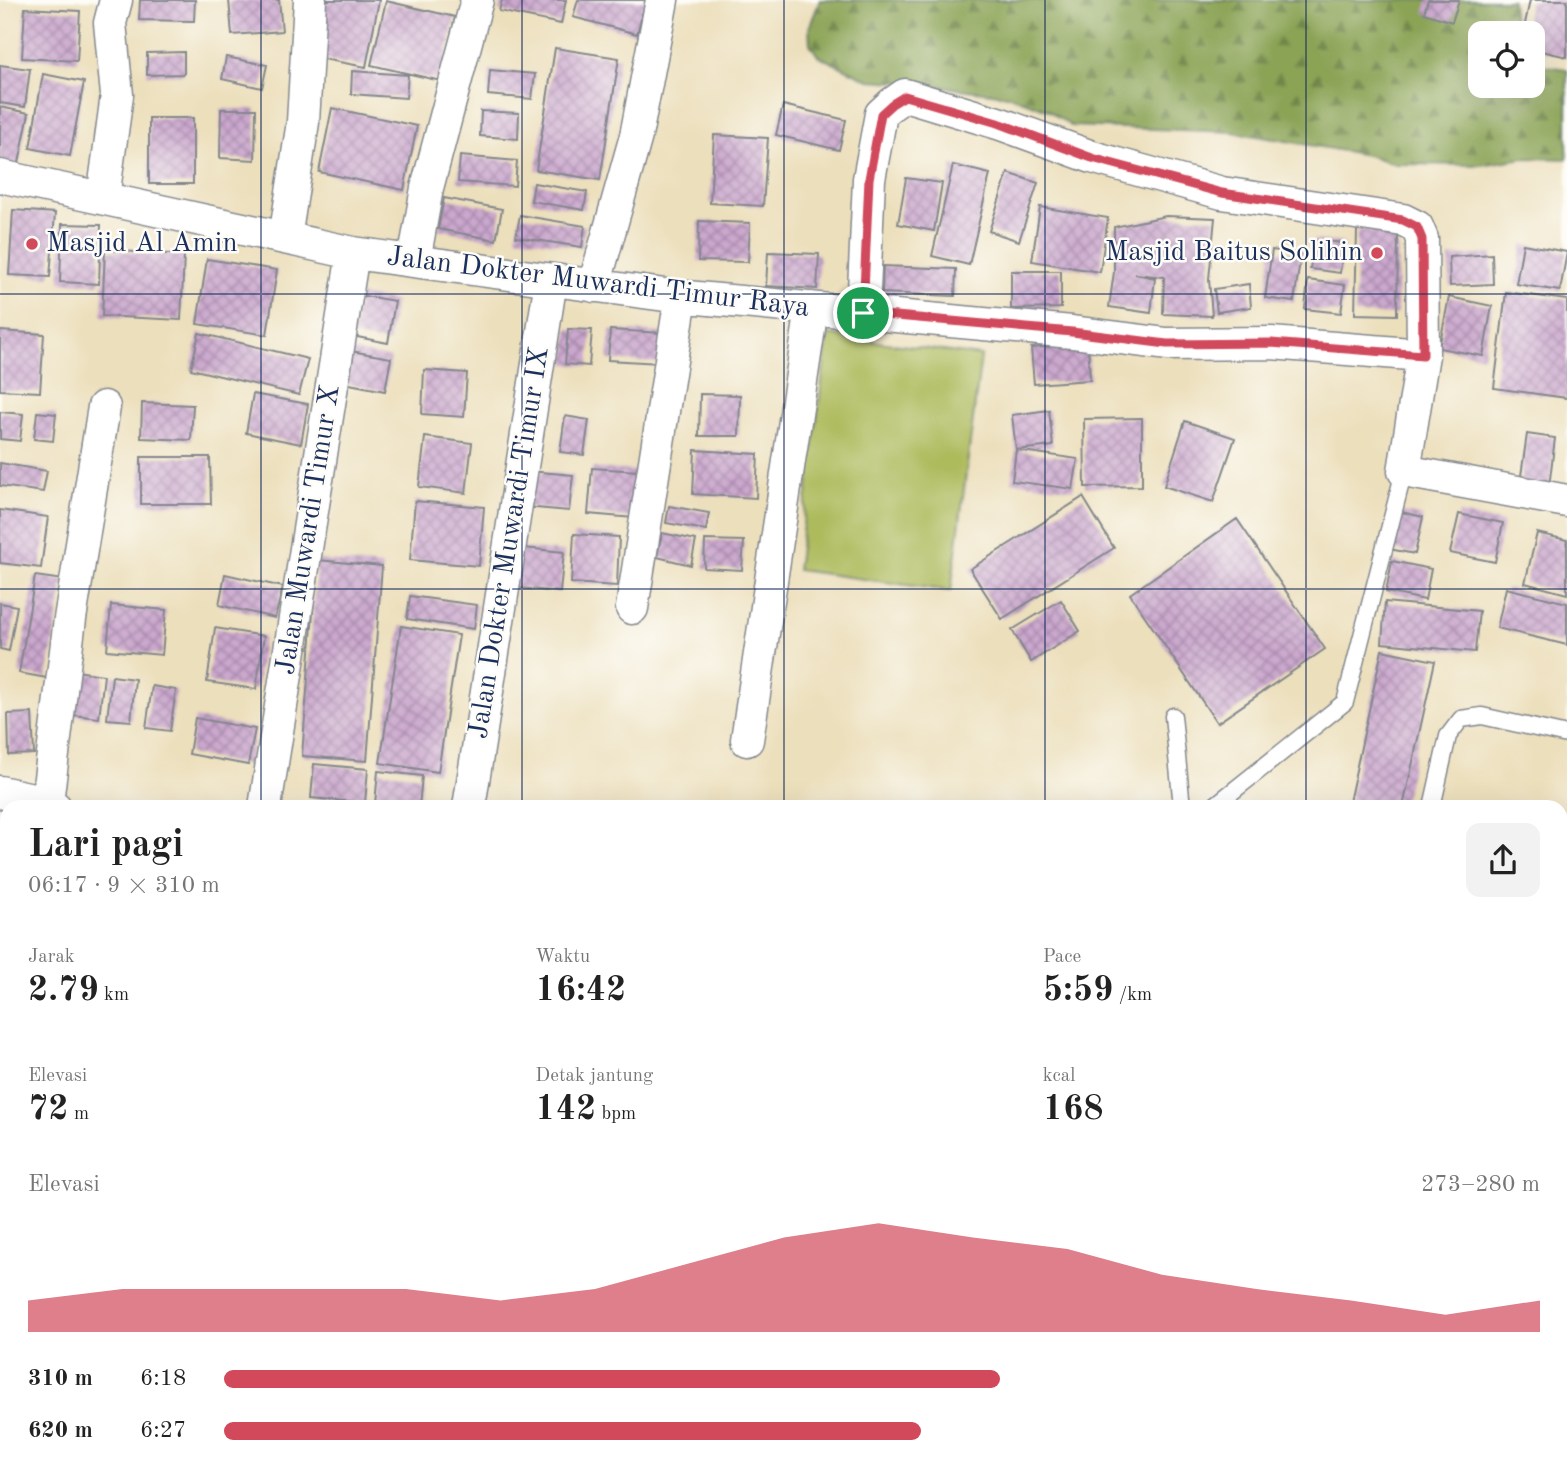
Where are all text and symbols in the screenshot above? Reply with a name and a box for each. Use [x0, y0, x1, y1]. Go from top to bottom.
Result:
map controls [1468, 21, 1545, 98]
button: locate [1468, 21, 1545, 98]
place label: Masjid Al Amin [46, 230, 238, 258]
marker: Masjid Al Amin [24, 236, 40, 252]
place label: Masjid Baitus Solihin [1105, 239, 1363, 267]
street label: Jalan Dokter Muwardi Timur Raya [385, 243, 811, 323]
marker: Masjid Baitus Solihin [1369, 245, 1385, 261]
pin [833, 283, 893, 343]
icon: arrive [844, 294, 882, 332]
street label: Jalan Dokter Muwardi Timur IX [465, 345, 555, 741]
street label: Jalan Muwardi Timur X [272, 383, 346, 677]
button: share [1466, 823, 1540, 897]
text: Lari pagi [28, 827, 183, 865]
text: 06:17 · 9 × 310 m [28, 874, 220, 897]
text: Jarak [28, 948, 75, 967]
text: Waktu [535, 948, 590, 967]
text: Pace [1043, 948, 1081, 967]
text: 2.79 [28, 973, 99, 1008]
text: 16:42 [535, 973, 626, 1008]
text: 5:59 [1043, 973, 1113, 1008]
text: km [99, 986, 129, 1005]
text: /km [1113, 986, 1152, 1005]
text: Elevasi [28, 1067, 87, 1086]
text: Detak jantung [535, 1067, 653, 1086]
text: kcal [1043, 1067, 1075, 1086]
text: 72 [28, 1092, 69, 1127]
text: 142 [535, 1092, 596, 1127]
text: 168 [1043, 1092, 1104, 1127]
text: m [69, 1105, 89, 1124]
text: bpm [596, 1105, 636, 1124]
text: Elevasi [28, 1173, 100, 1196]
text: 273–280 m [1421, 1173, 1540, 1196]
text: 310 m [28, 1367, 93, 1390]
text: 6:18 [140, 1367, 186, 1390]
text: 620 m [28, 1419, 93, 1442]
text: 6:27 [140, 1419, 186, 1442]

